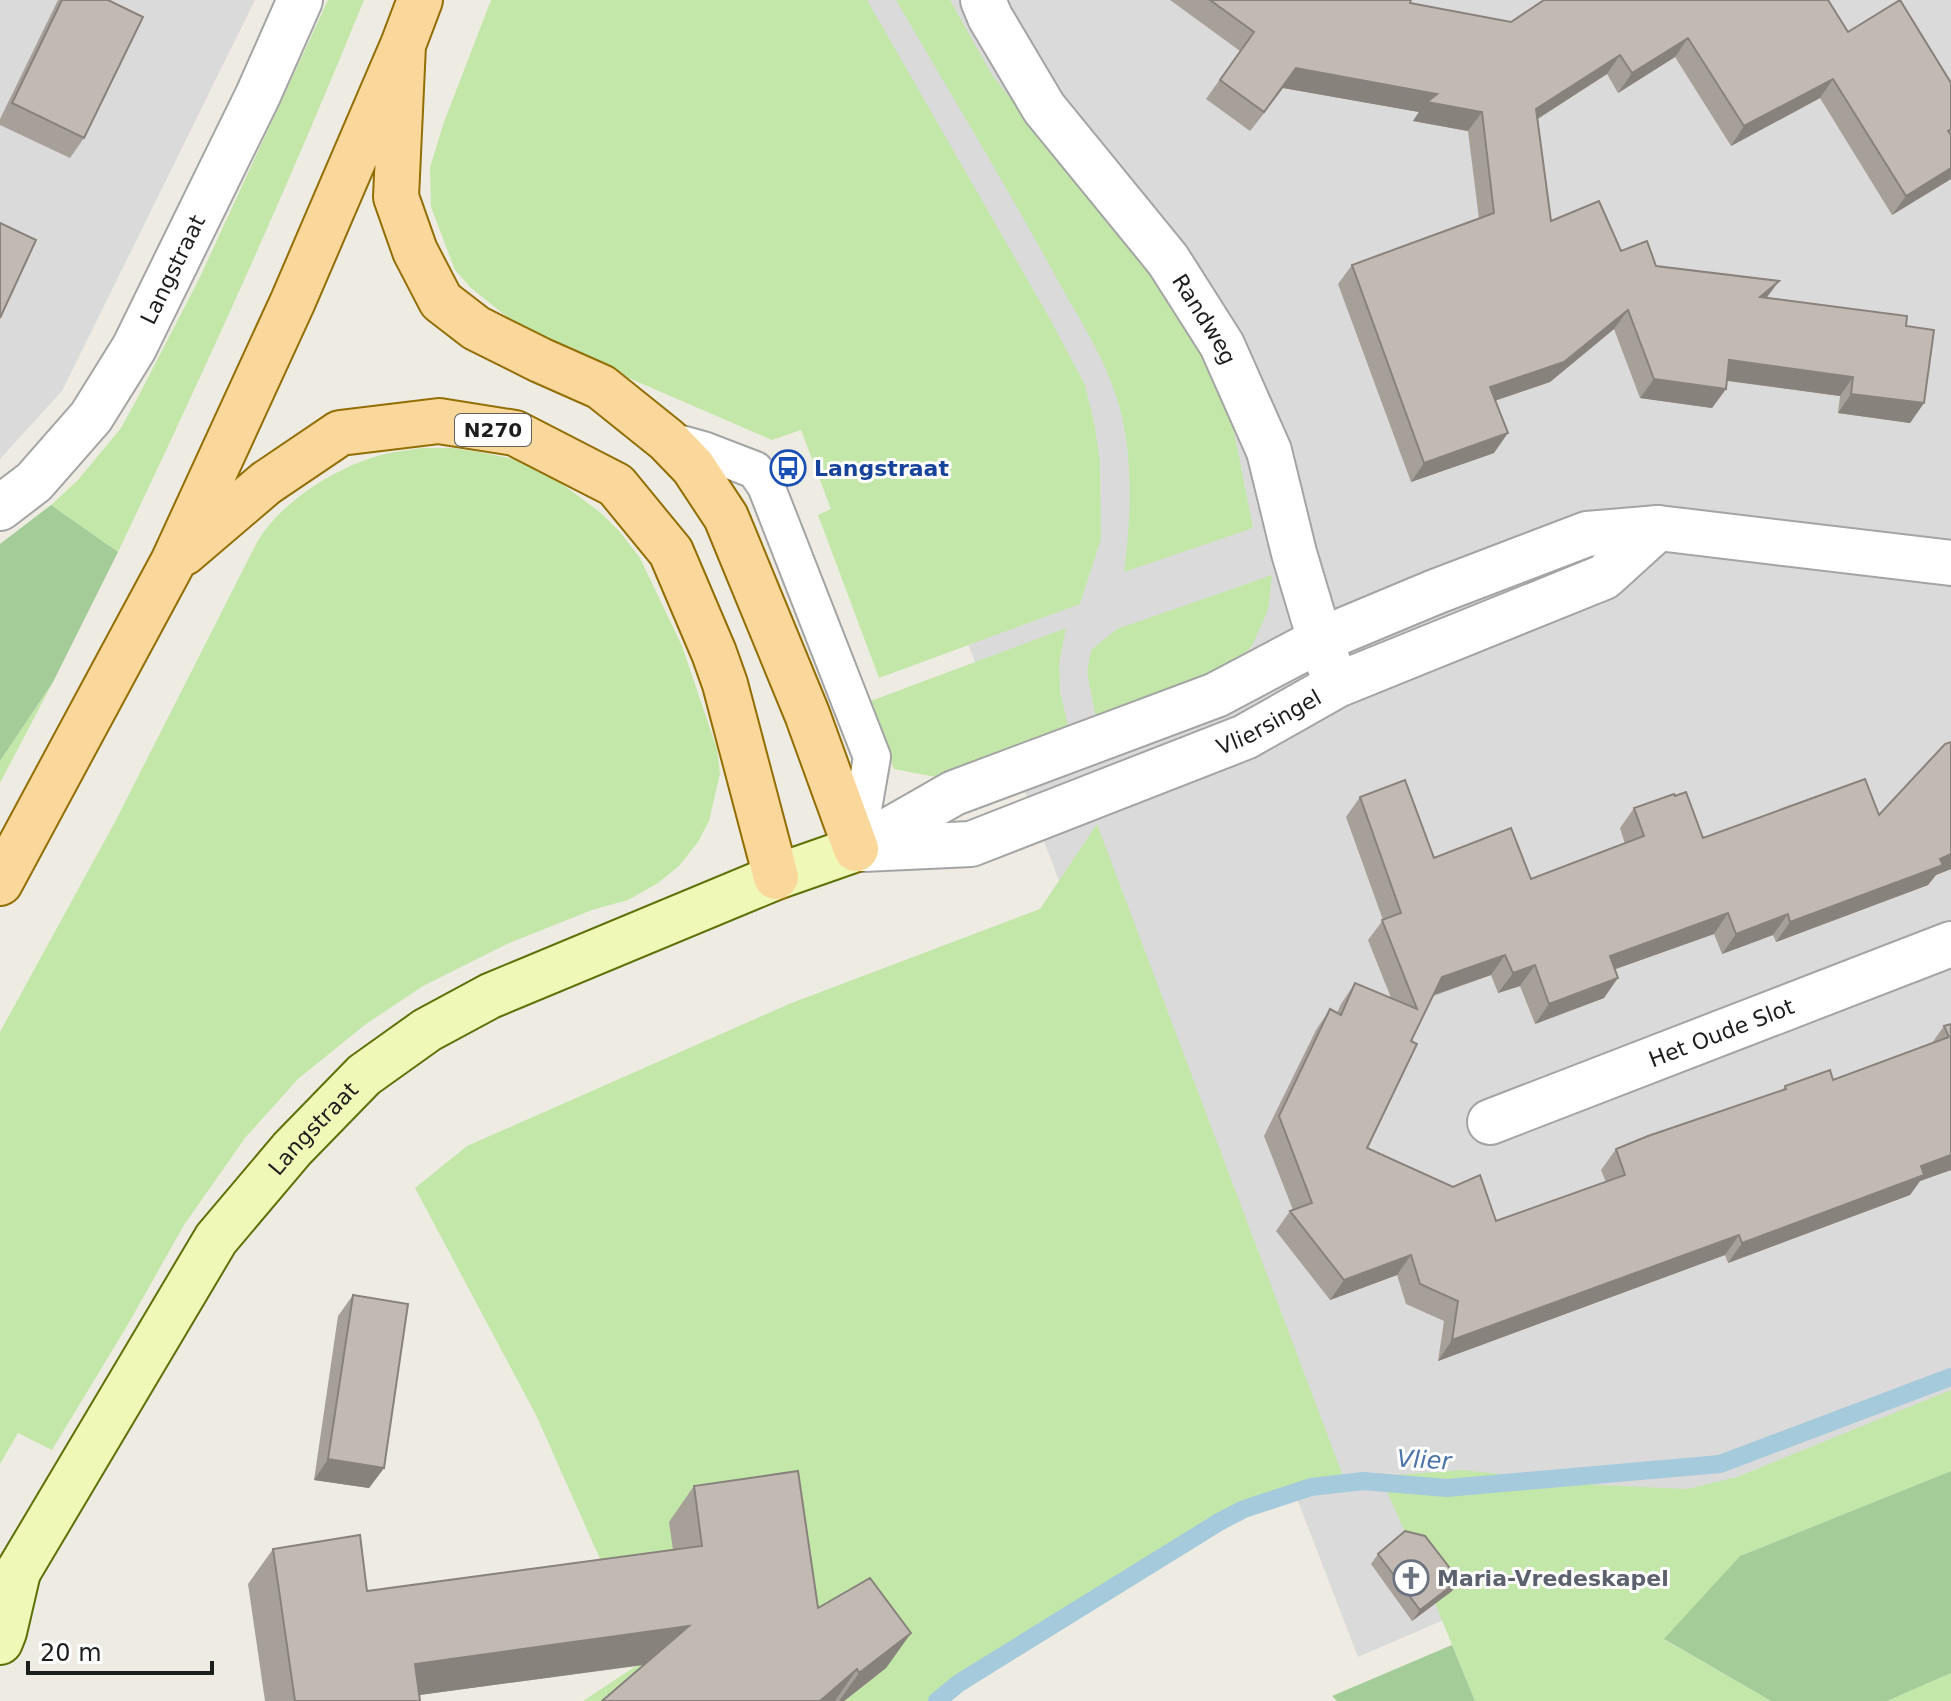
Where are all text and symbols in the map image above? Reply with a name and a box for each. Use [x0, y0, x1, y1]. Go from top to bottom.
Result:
street label: Langstraat [136, 211, 210, 328]
street label: Randweg [1167, 269, 1241, 368]
road number: N270 [455, 414, 531, 446]
bus stop icon: Langstraat [769, 449, 807, 487]
place label: Langstraat [814, 456, 949, 481]
street label: Vliersingel [1213, 685, 1326, 760]
street label: Het Oude Slot [1645, 994, 1798, 1072]
street label: Langstraat [264, 1077, 363, 1180]
water label: Vlier [1396, 1445, 1454, 1476]
church icon: Maria-Vredeskapel [1392, 1559, 1430, 1597]
place label: Maria-Vredeskapel [1437, 1566, 1669, 1591]
scale bar [28, 1625, 212, 1675]
text: 20 m [40, 1639, 102, 1667]

